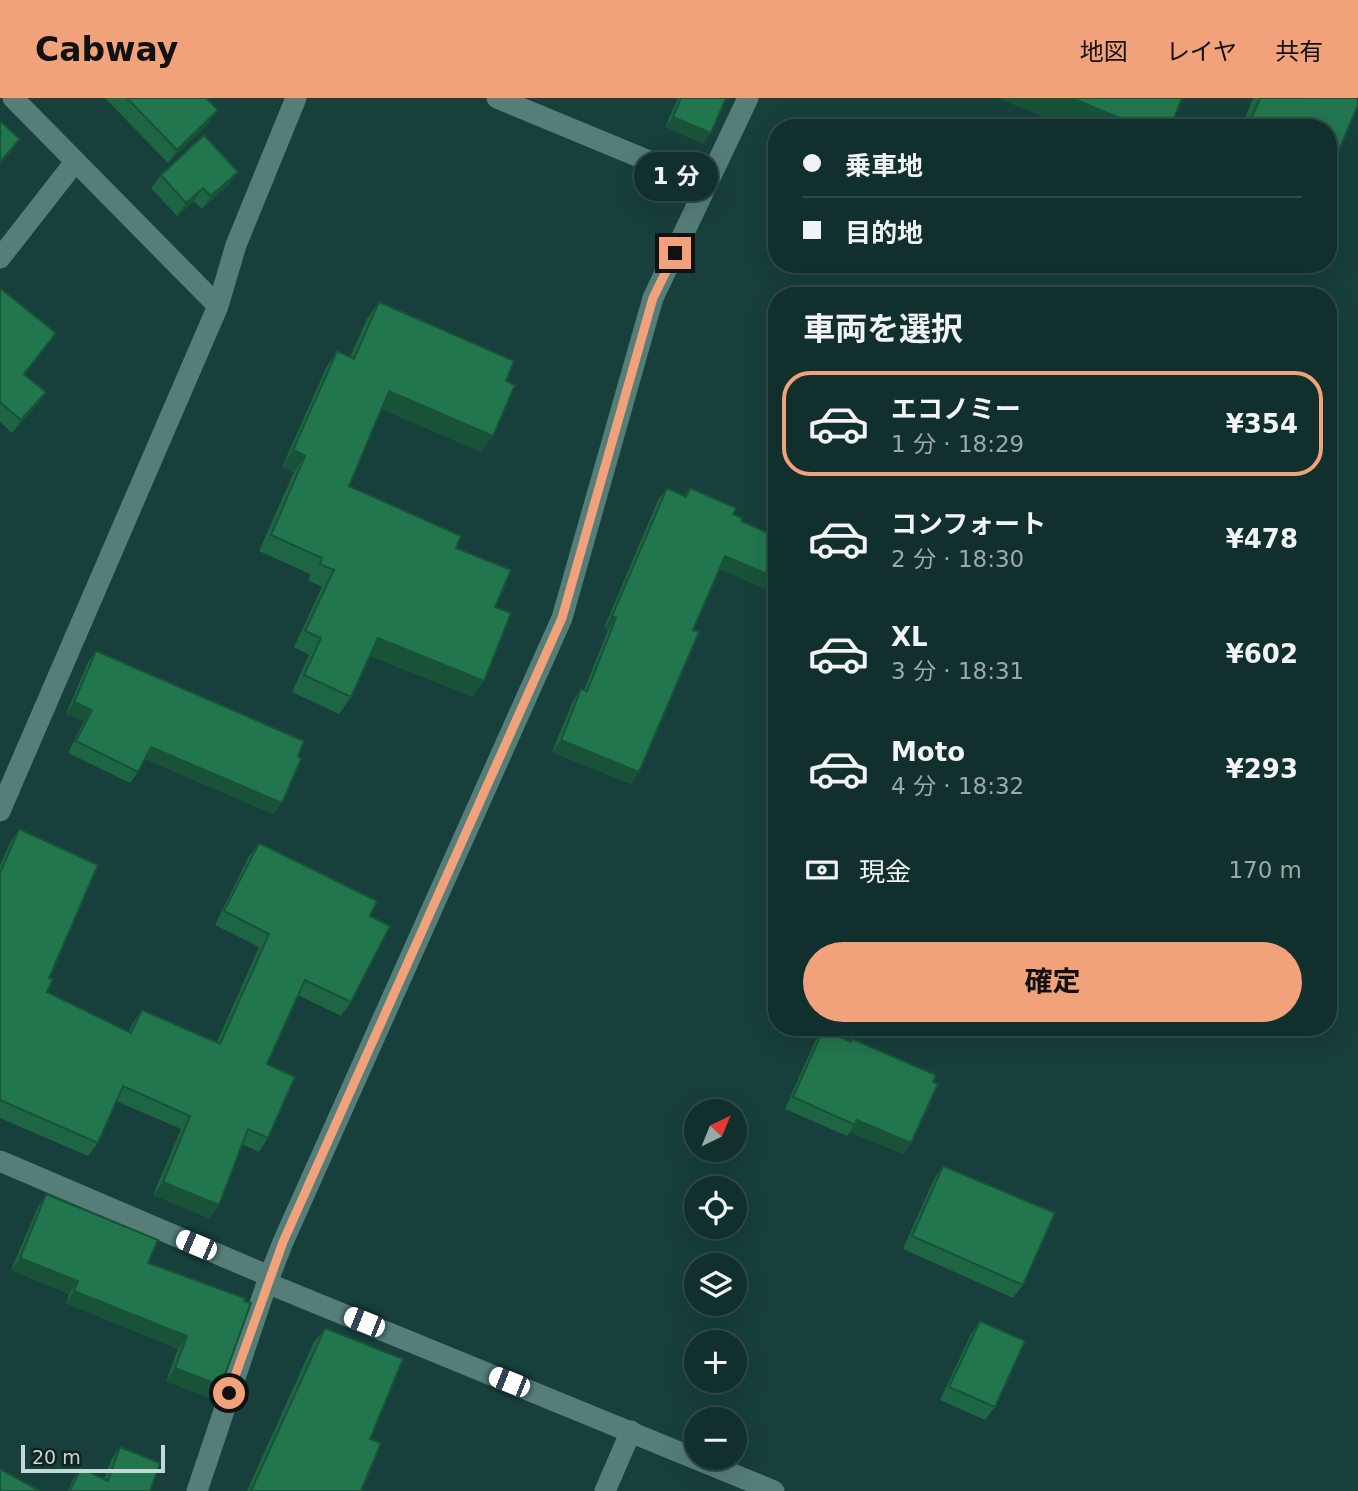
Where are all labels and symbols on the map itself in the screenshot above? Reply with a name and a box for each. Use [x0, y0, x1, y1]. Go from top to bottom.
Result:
callout: 1 分 [633, 152, 717, 200]
route end [659, 237, 691, 269]
north arrow [684, 1099, 747, 1162]
car [173, 1227, 220, 1263]
car [341, 1304, 388, 1340]
car [486, 1364, 533, 1400]
route start [213, 1377, 245, 1409]
scale bar [21, 1442, 164, 1474]

